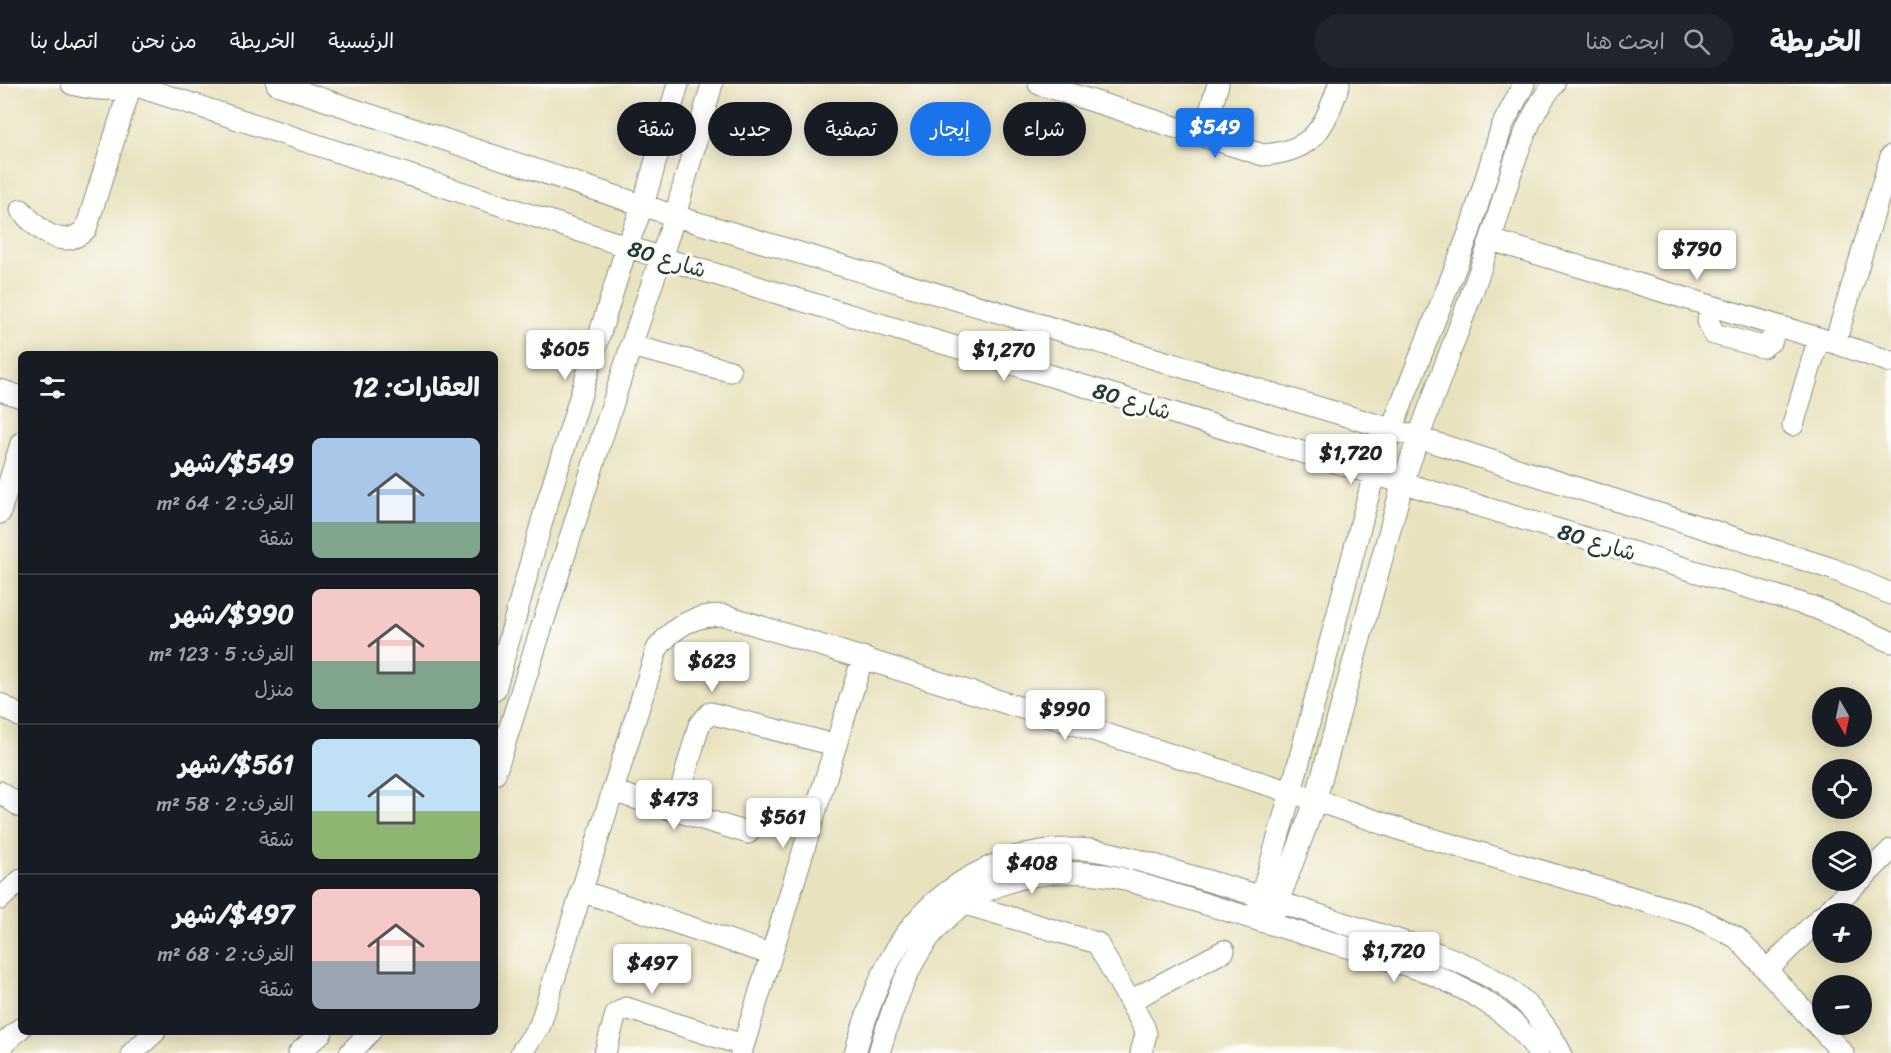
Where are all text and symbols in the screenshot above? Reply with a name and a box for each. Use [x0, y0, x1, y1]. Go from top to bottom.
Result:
search box [1314, 14, 1734, 68]
text: الخريطة [1770, 17, 1861, 66]
text: اتصل بنا [30, 22, 98, 60]
text: من نحن [131, 22, 197, 60]
text: الخريطة [230, 22, 295, 60]
text: الرئيسية [328, 22, 394, 60]
text: ابحث هنا [1586, 22, 1665, 61]
icon: search [1680, 25, 1713, 58]
chip: شقة [617, 102, 696, 156]
chip: جديد [708, 102, 792, 156]
chip: تصفية [804, 102, 898, 156]
chip: إيجار [910, 102, 991, 156]
chip: شراء [1003, 102, 1086, 156]
pin: $549 [1179, 108, 1251, 159]
text: $549 [1190, 110, 1240, 145]
street label: شارع 80 [623, 229, 711, 289]
pin: $790 [1661, 230, 1733, 281]
text: $790 [1672, 232, 1722, 267]
pin: $605 [529, 330, 601, 381]
pin: $1,270 [955, 331, 1053, 382]
text: $605 [540, 332, 590, 367]
text: $1,270 [972, 333, 1036, 368]
text: العقارات: 12 [352, 364, 480, 410]
icon: filters [36, 371, 69, 404]
street label: شارع 80 [1088, 371, 1176, 431]
pin: $1,720 [1302, 434, 1400, 485]
text: $1,720 [1319, 436, 1383, 471]
text: $549/شهر [172, 440, 294, 486]
icon: home [360, 462, 432, 534]
text: الغرف: 2 · 64 m² [157, 486, 294, 521]
street label: شارع 80 [1553, 512, 1641, 572]
text: شقة [259, 521, 294, 556]
text: $990/شهر [172, 591, 294, 637]
icon: home [360, 613, 432, 685]
text: الغرف: 5 · 123 m² [149, 637, 294, 672]
pin: $623 [676, 642, 748, 693]
text: $623 [688, 644, 736, 679]
text: منزل [255, 672, 294, 707]
north arrow [1812, 687, 1872, 747]
map controls [1812, 687, 1872, 1035]
pin: $990 [1029, 690, 1101, 741]
text: $990 [1040, 692, 1090, 727]
text: $561/شهر [179, 741, 294, 787]
button: locate [1812, 759, 1872, 819]
icon: home [360, 763, 432, 835]
pin: $473 [638, 780, 710, 831]
text: $473 [650, 782, 698, 817]
text: الغرف: 2 · 58 m² [157, 787, 294, 822]
pin: $561 [747, 798, 819, 849]
text: $561 [760, 800, 806, 835]
text: شقة [259, 822, 294, 857]
button: layers [1812, 831, 1872, 891]
pin: $408 [996, 844, 1068, 895]
text: $408 [1007, 846, 1057, 881]
text: $497/شهر [173, 891, 294, 937]
button: + [1812, 903, 1872, 963]
icon: home [360, 913, 432, 985]
pin: $1,720 [1345, 932, 1443, 983]
text: $1,720 [1362, 934, 1426, 969]
text: الغرف: 2 · 68 m² [157, 937, 294, 972]
pin: $497 [616, 944, 688, 995]
text: $497 [627, 946, 677, 981]
text: شقة [259, 972, 294, 1007]
button: − [1812, 975, 1872, 1035]

